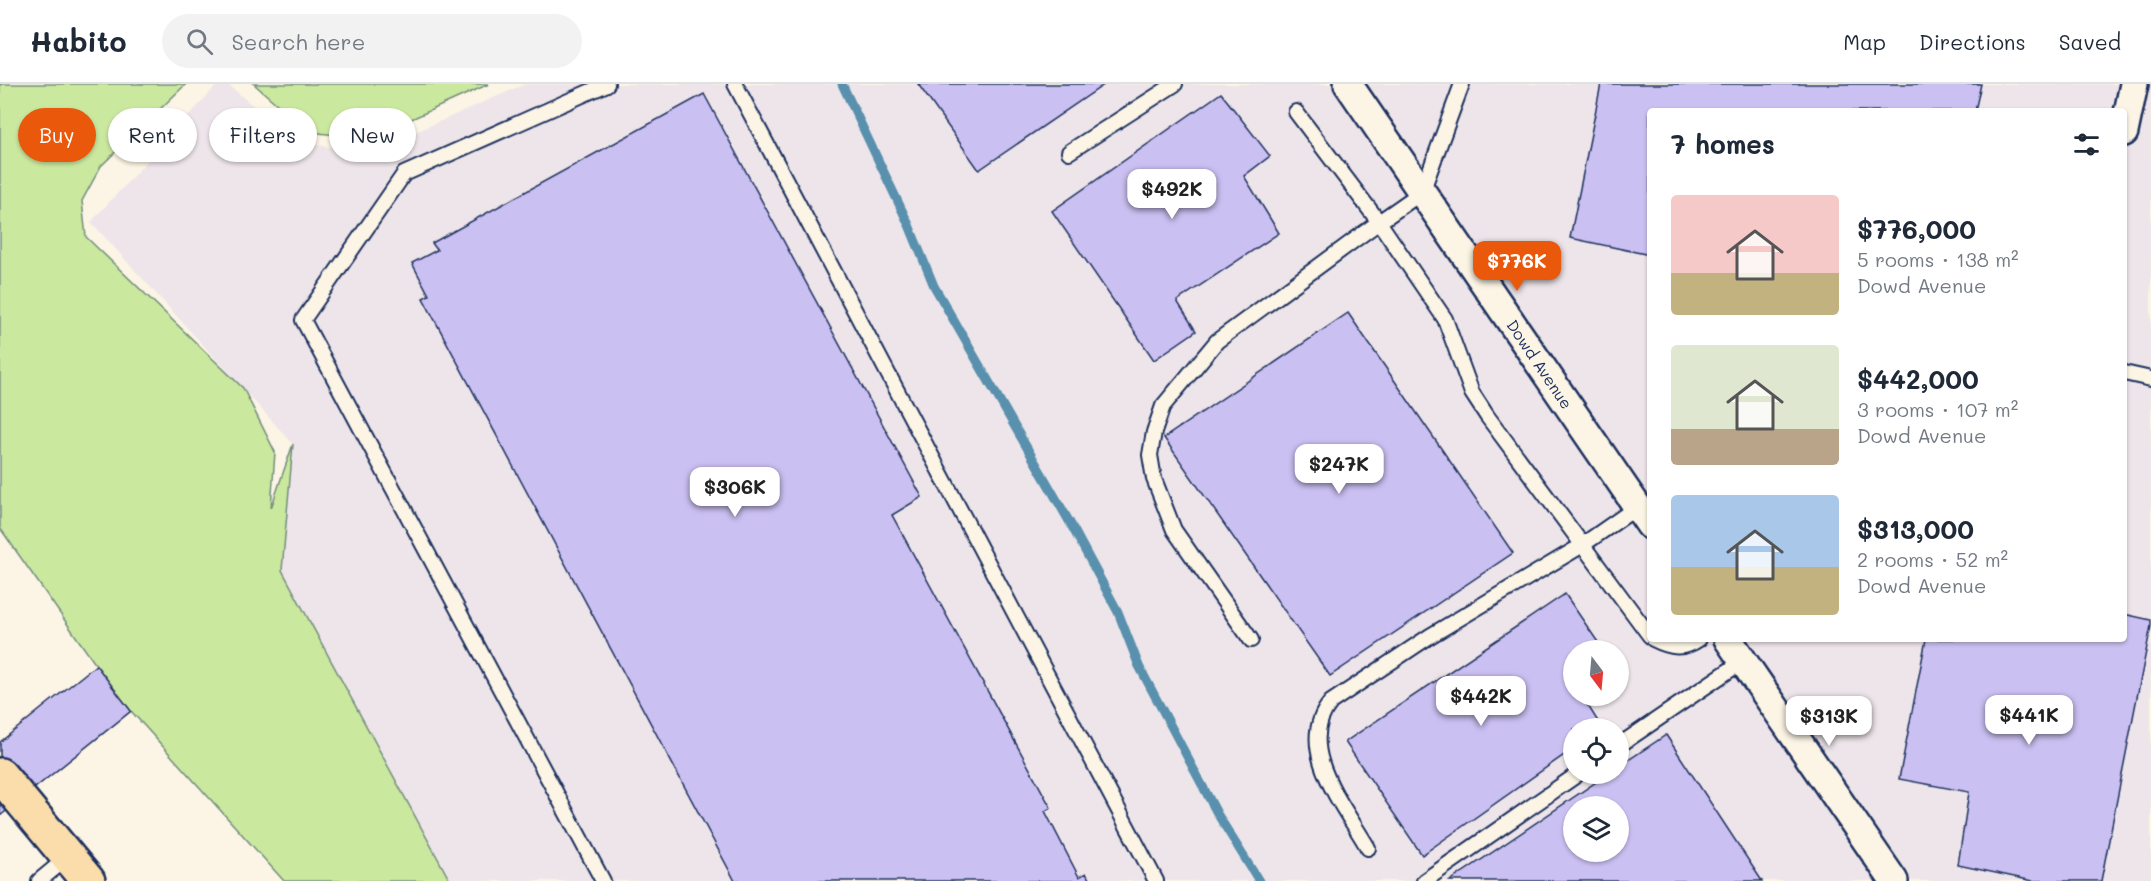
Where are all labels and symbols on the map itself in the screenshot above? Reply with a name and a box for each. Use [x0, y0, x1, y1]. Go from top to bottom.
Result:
pin: $492K [1130, 169, 1214, 220]
pin: $776K [1475, 241, 1559, 292]
street label: Dowd Avenue [1502, 315, 1578, 413]
pin: $247K [1297, 444, 1381, 495]
pin: $306K [693, 467, 777, 518]
north arrow [1563, 640, 1629, 706]
pin: $442K [1439, 676, 1523, 727]
pin: $441K [1987, 695, 2071, 746]
pin: $313K [1787, 696, 1871, 747]

